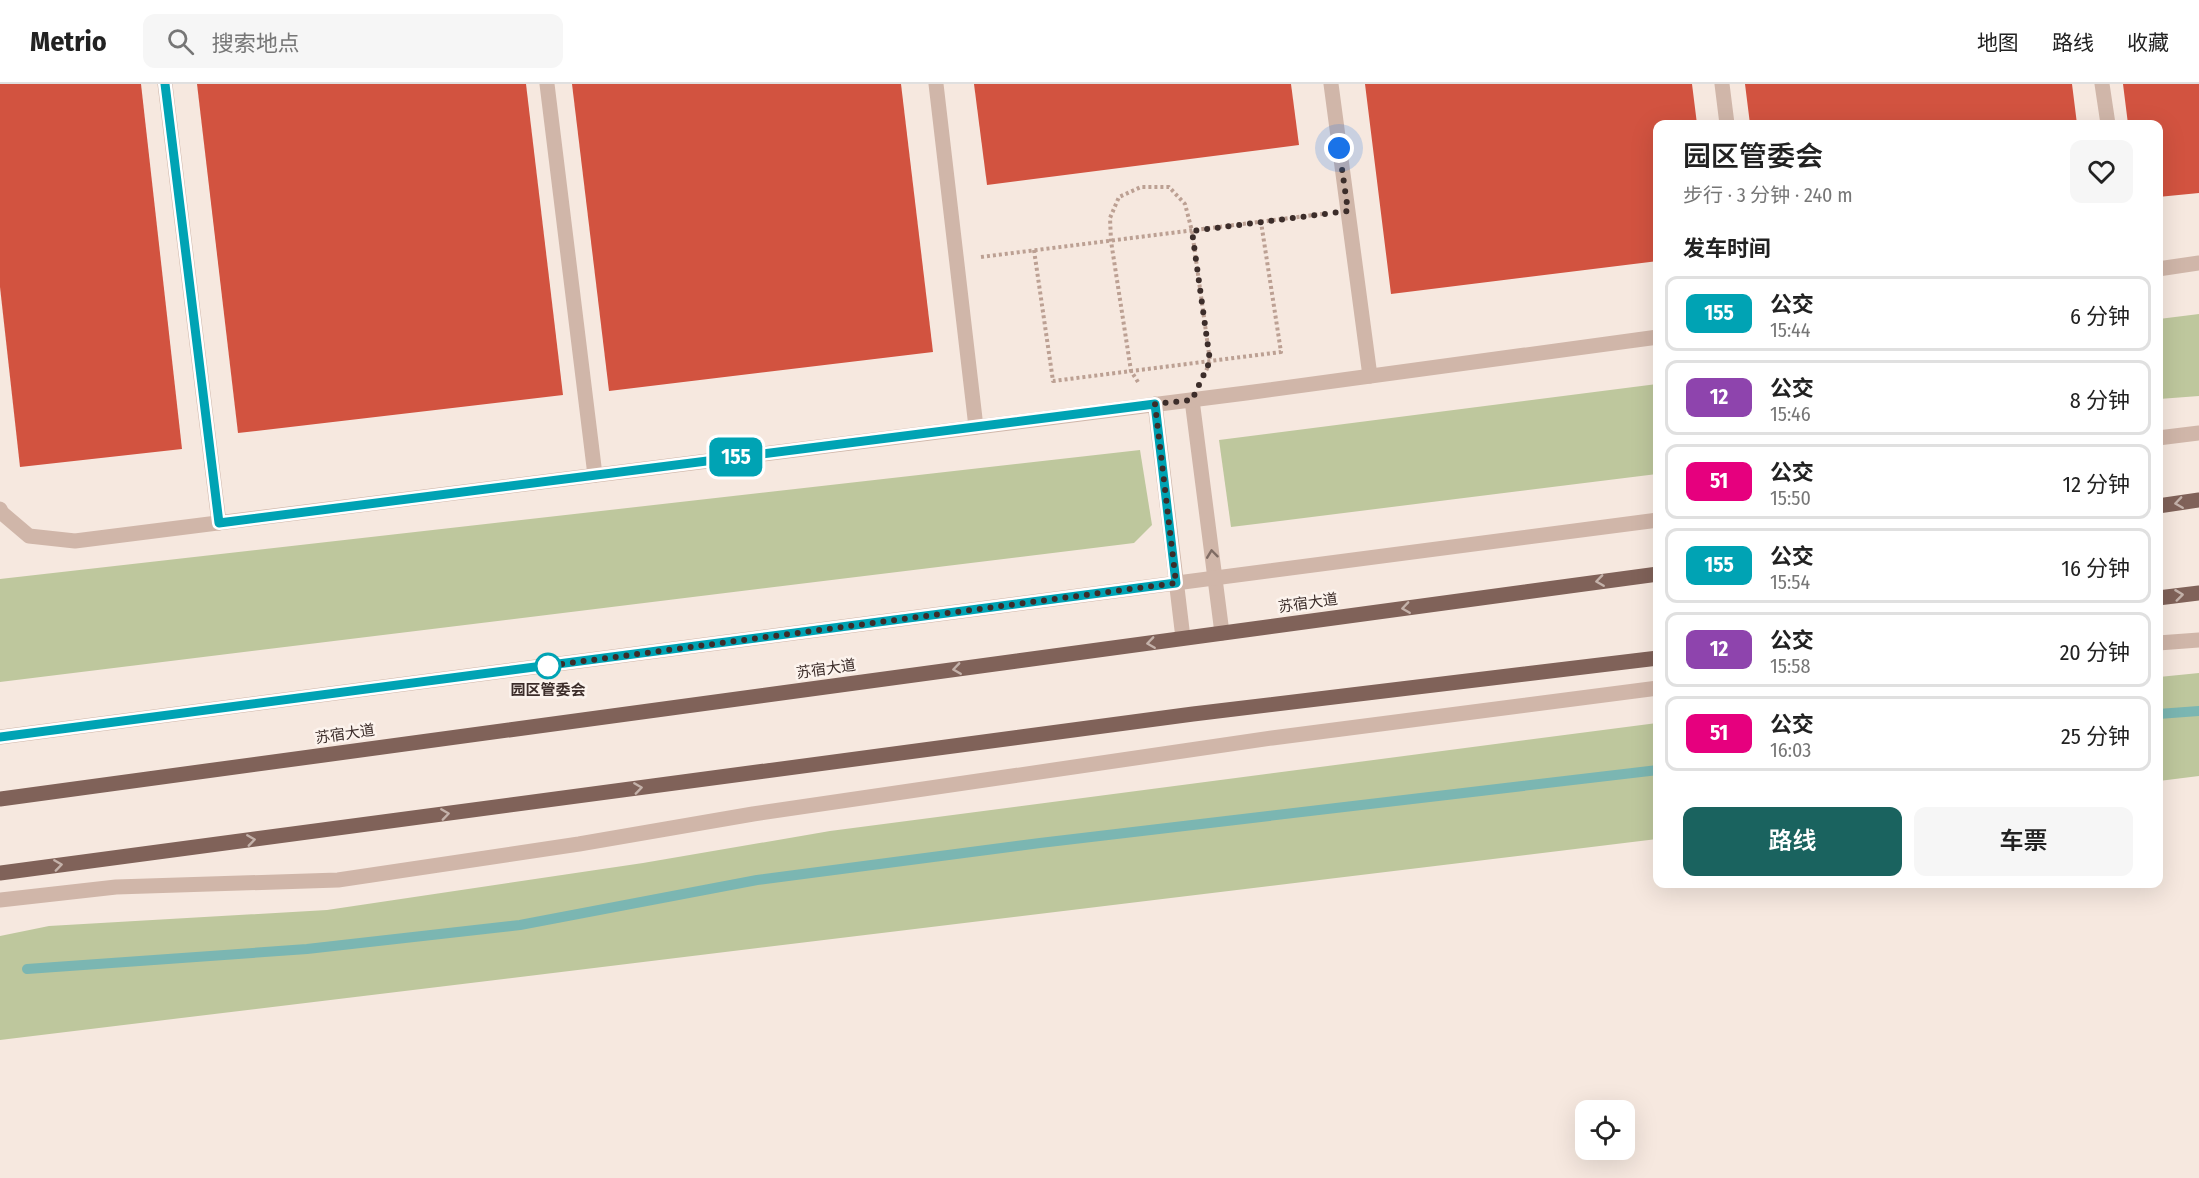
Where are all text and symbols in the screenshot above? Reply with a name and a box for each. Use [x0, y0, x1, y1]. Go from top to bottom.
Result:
search box [143, 14, 563, 68]
text: Metrio [30, 25, 107, 58]
icon: search [164, 25, 197, 58]
text: 搜索地点 [212, 30, 300, 57]
text: 地图 [1977, 30, 2019, 56]
text: 路线 [2052, 30, 2094, 56]
text: 收藏 [2127, 30, 2169, 56]
your location [1324, 133, 1354, 163]
text: 园区管委会 [1683, 140, 1823, 173]
button: heart [2070, 140, 2133, 203]
text: 步行 · 3 分钟 · 240 m [1683, 183, 1853, 207]
text: 发车时间 [1683, 235, 1771, 262]
text: 公交 [1770, 291, 1814, 318]
text: 155 [1704, 300, 1734, 326]
text: 6 分钟 [2070, 303, 2130, 330]
text: 15:44 [1770, 318, 1810, 342]
text: 公交 [1770, 375, 1814, 402]
text: 12 [1710, 384, 1728, 410]
text: 8 分钟 [2070, 387, 2130, 414]
text: 15:46 [1770, 402, 1811, 426]
line badge: 155 [702, 438, 771, 476]
text: 155 [721, 444, 751, 470]
text: 公交 [1770, 459, 1814, 486]
text: 51 [1710, 468, 1728, 494]
text: 12 分钟 [2063, 471, 2130, 498]
text: 15:50 [1770, 486, 1811, 510]
one-way arrow [2174, 496, 2183, 508]
text: 公交 [1770, 543, 1814, 570]
one-way arrow [1206, 549, 1219, 558]
text: 155 [1704, 552, 1734, 578]
text: 16 分钟 [2061, 555, 2130, 582]
text: 15:54 [1770, 570, 1810, 594]
one-way arrow [1595, 575, 1604, 587]
one-way arrow [2174, 589, 2183, 602]
street label: 苏宿大道 [1277, 590, 1339, 616]
one-way arrow [1402, 601, 1411, 613]
text: 公交 [1770, 627, 1814, 654]
one-way arrow [1146, 636, 1155, 648]
text: 12 [1710, 636, 1728, 662]
text: 20 分钟 [2060, 639, 2130, 666]
marker: 园区管委会 [535, 653, 561, 679]
text: 15:58 [1770, 654, 1810, 678]
street label: 苏宿大道 [795, 656, 857, 682]
one-way arrow [953, 662, 962, 674]
place label: 园区管委会 [510, 681, 586, 699]
text: 公交 [1770, 711, 1814, 738]
text: 51 [1710, 720, 1728, 746]
street label: 苏宿大道 [314, 721, 376, 747]
text: 25 分钟 [2061, 723, 2130, 750]
text: 16:03 [1770, 738, 1811, 762]
one-way arrow [633, 783, 643, 795]
button: 路线 [1683, 807, 1902, 876]
button: 车票 [1914, 807, 2133, 876]
one-way arrow [440, 808, 449, 821]
one-way arrow [247, 834, 256, 846]
one-way arrow [53, 860, 63, 872]
map controls [1575, 1100, 1635, 1160]
button: locate [1575, 1100, 1635, 1160]

